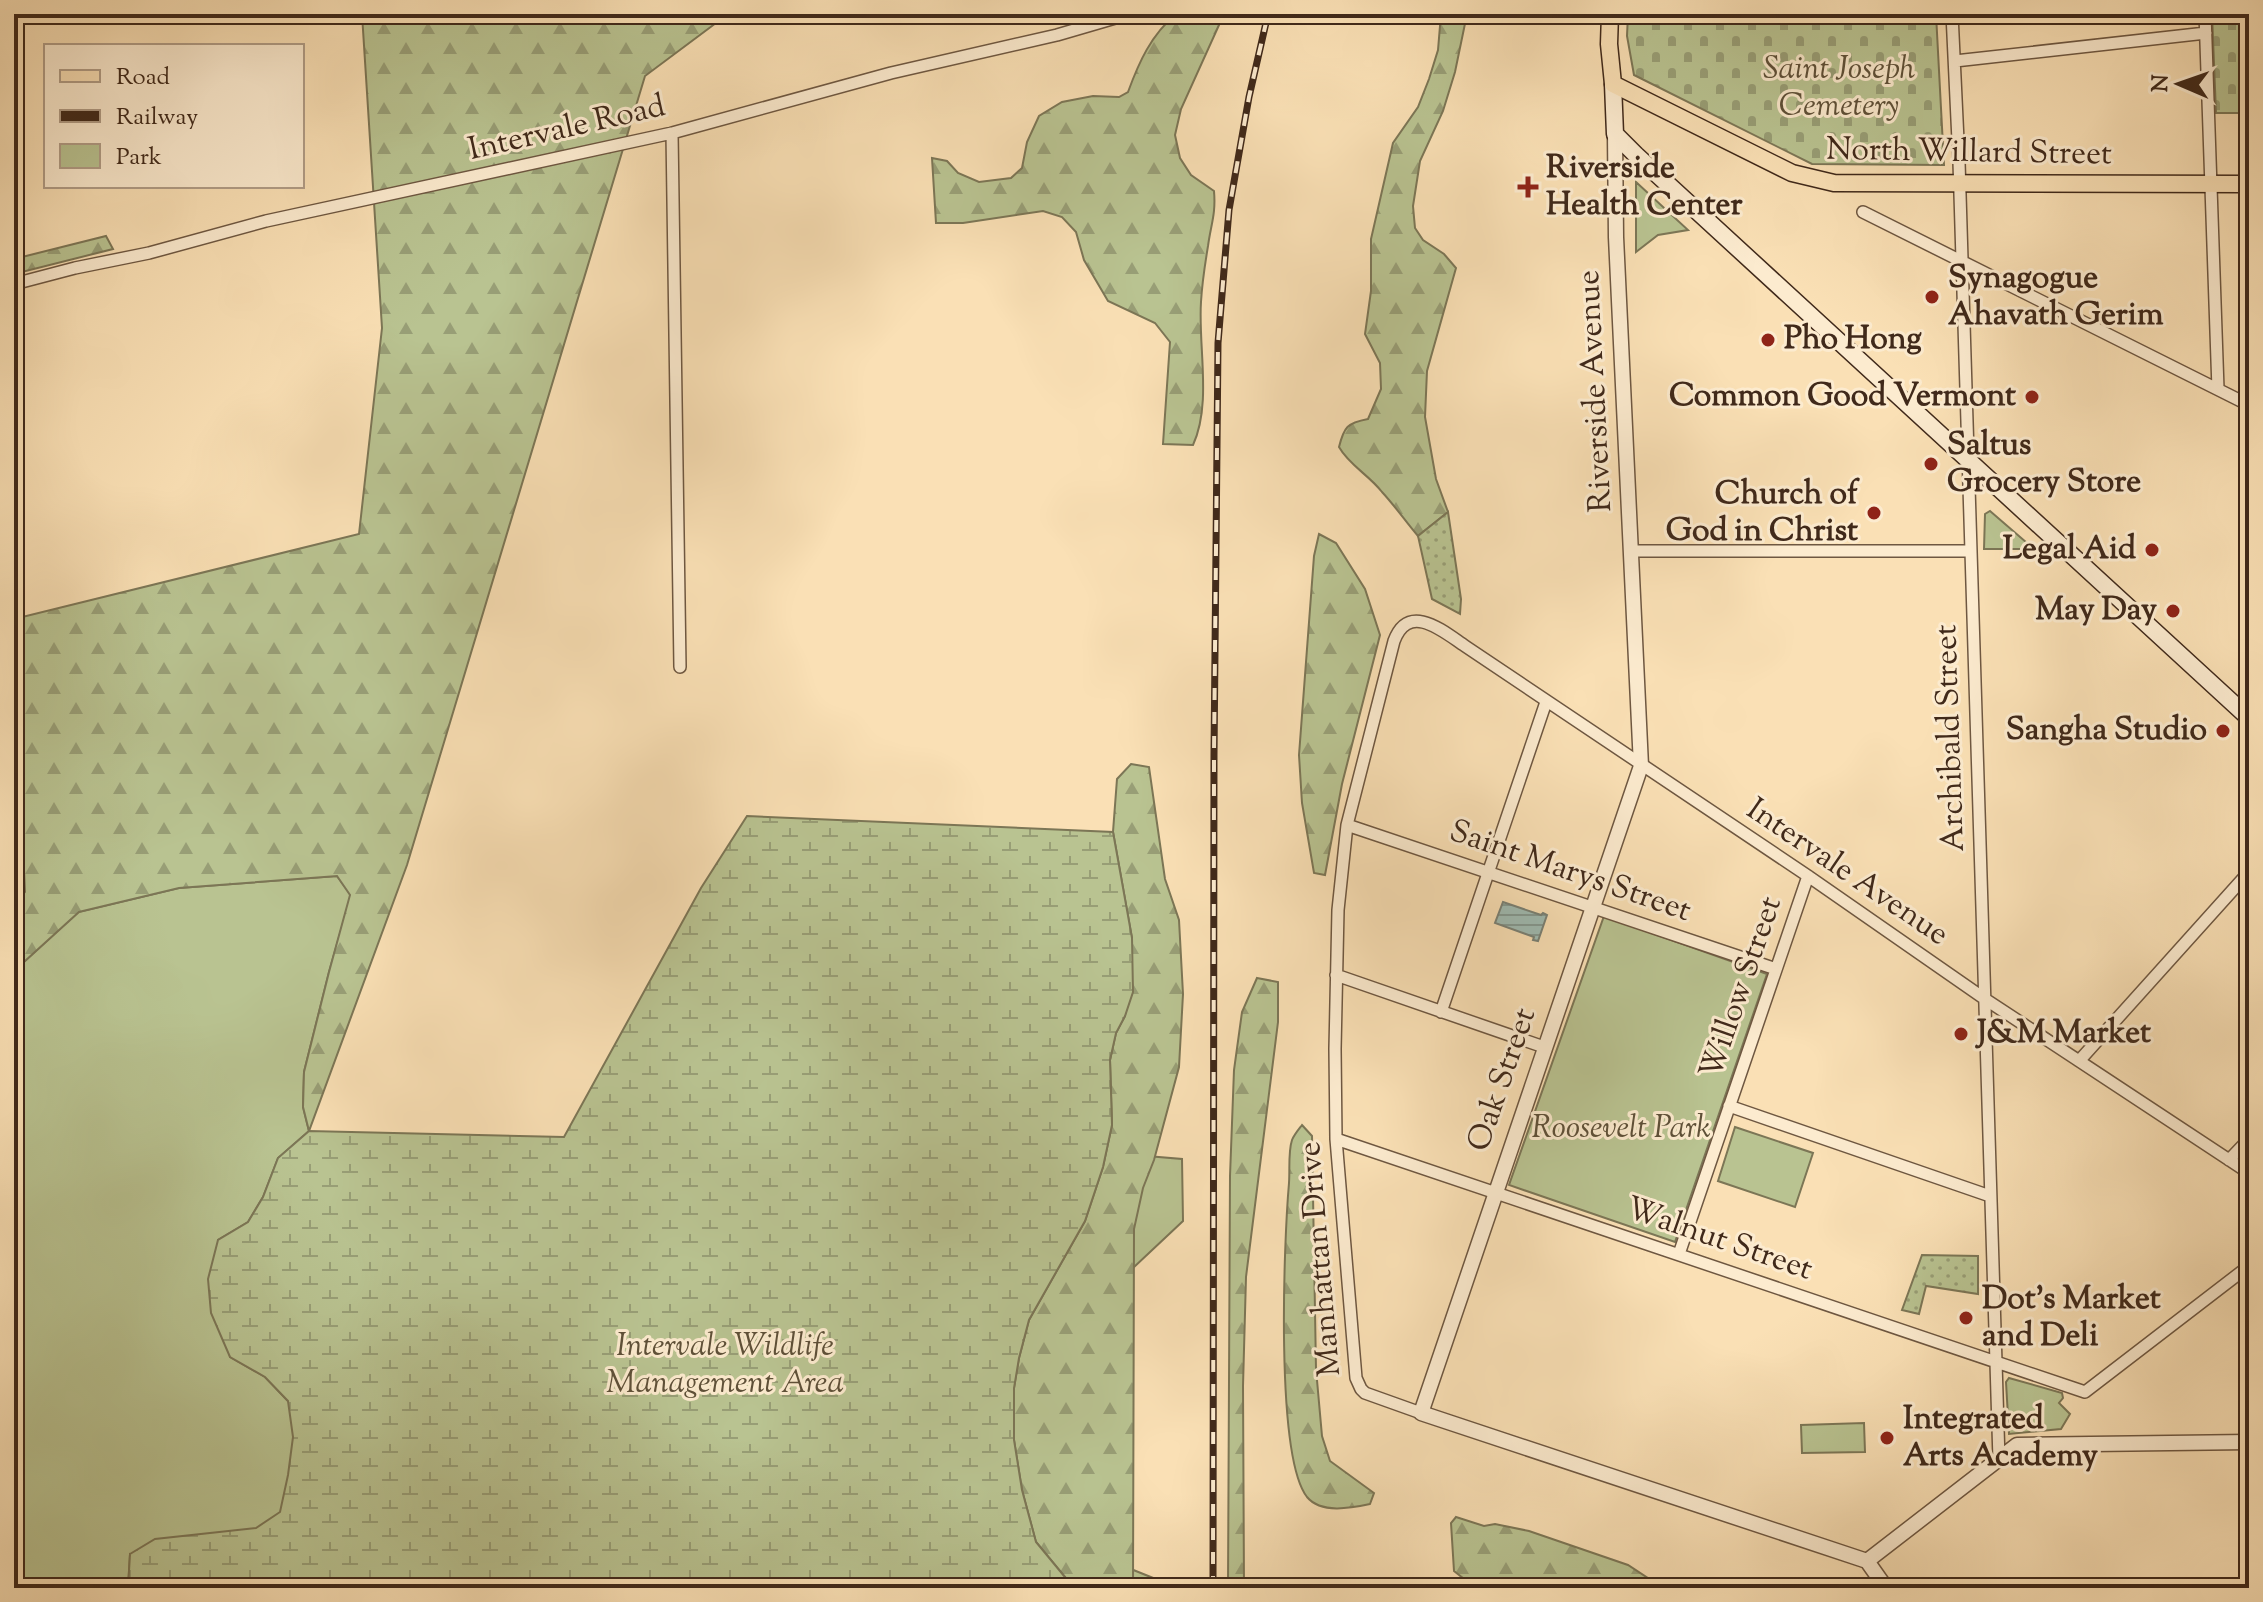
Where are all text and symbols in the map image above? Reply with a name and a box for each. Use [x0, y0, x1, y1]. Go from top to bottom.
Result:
legend [44, 44, 304, 188]
north arrow [2139, 44, 2219, 124]
park label: Saint Joseph Cemetery [1763, 47, 1916, 130]
text: Road [116, 61, 170, 95]
text: N [2146, 74, 2178, 93]
street label: Intervale Road [464, 84, 670, 174]
text: Railway [116, 101, 198, 135]
street label: North Willard Street [1826, 128, 2112, 178]
text: Park [116, 141, 162, 175]
place label: Riverside Health Center [1546, 146, 1743, 229]
marker: Riverside Health Center [1517, 176, 1539, 198]
place label: Synagogue Ahavath Gerim [1948, 256, 2164, 339]
street label: Riverside Avenue [1567, 269, 1625, 513]
marker: Synagogue Ahavath Gerim [1923, 288, 1941, 306]
place label: Pho Hong [1784, 317, 1922, 363]
marker: Pho Hong [1759, 331, 1777, 349]
place label: Common Good Vermont [1669, 374, 2016, 420]
marker: Common Good Vermont [2023, 388, 2041, 406]
place label: Saltus Grocery Store [1947, 423, 2141, 506]
marker: Saltus Grocery Store [1922, 455, 1940, 473]
place label: Church of God in Christ [1666, 472, 1860, 555]
marker: Church of God in Christ [1865, 504, 1883, 522]
place label: Legal Aid [2003, 527, 2136, 573]
marker: Legal Aid [2143, 541, 2161, 559]
place label: May Day [2035, 588, 2157, 634]
marker: May Day [2164, 602, 2182, 620]
street label: Archibald Street [1924, 623, 1978, 853]
place label: Sangha Studio [2006, 708, 2207, 754]
marker: Sangha Studio [2214, 722, 2232, 740]
street label: Intervale Avenue [1736, 788, 1958, 958]
street label: Saint Marys Street [1443, 809, 1697, 935]
street label: Willow Street [1689, 891, 1795, 1085]
street label: Oak Street [1457, 1002, 1549, 1158]
place label: J&M Market [1975, 1011, 2151, 1057]
marker: J&M Market [1952, 1025, 1970, 1043]
park label: Roosevelt Park [1531, 1106, 1711, 1152]
street label: Manhattan Drive [1288, 1140, 1354, 1378]
street label: Walnut Street [1619, 1187, 1819, 1293]
place label: Dot's Market and Deli [1982, 1277, 2161, 1360]
marker: Dot's Market and Deli [1957, 1309, 1975, 1327]
park label: Intervale Wildlife Management Area [606, 1324, 844, 1407]
place label: Integrated Arts Academy [1903, 1397, 2098, 1480]
marker: Integrated Arts Academy [1878, 1429, 1896, 1447]

